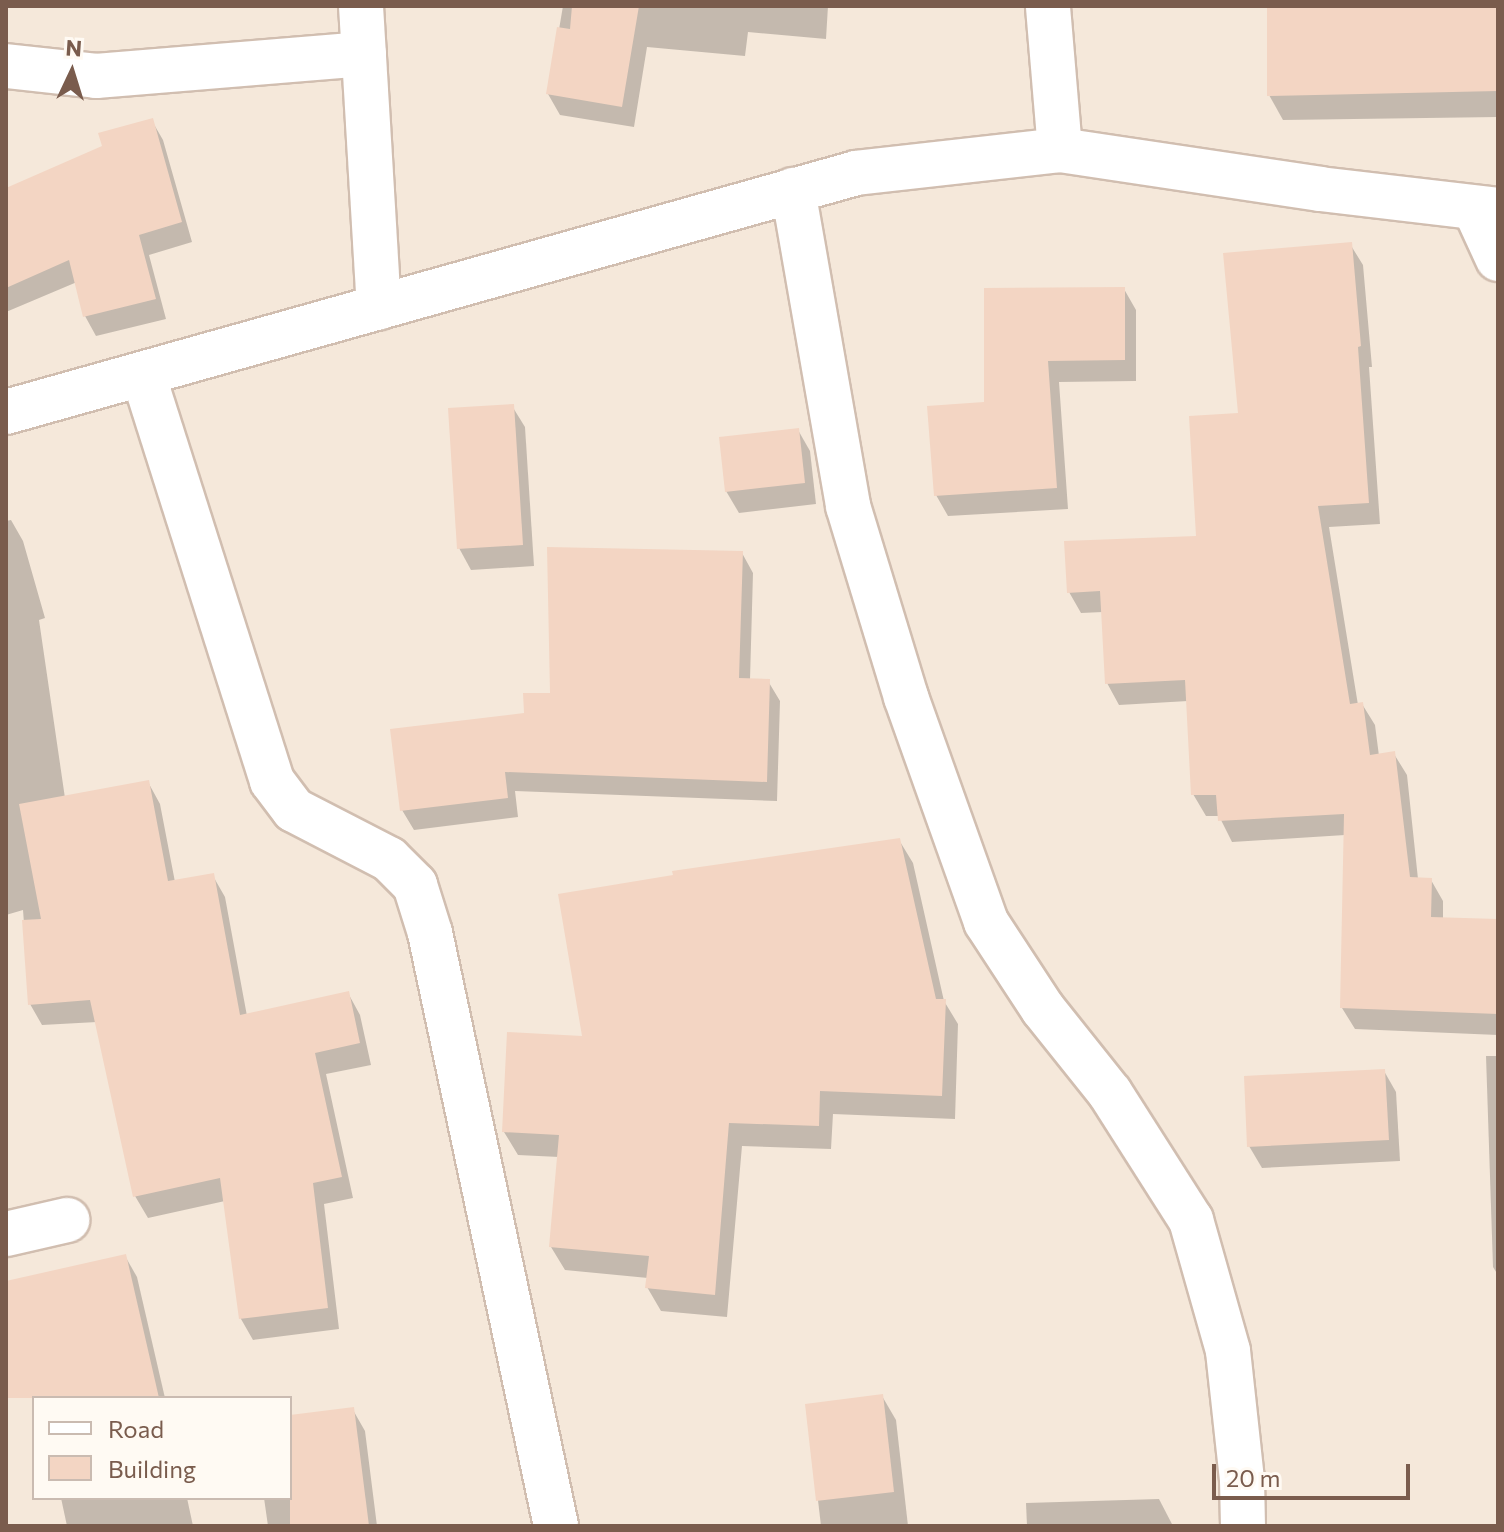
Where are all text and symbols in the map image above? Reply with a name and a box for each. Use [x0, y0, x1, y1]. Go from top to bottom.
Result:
north arrow [32, 32, 112, 112]
text: N [65, 34, 83, 62]
legend [32, 1396, 292, 1500]
text: Road [108, 1414, 164, 1443]
scale bar [1216, 1448, 1414, 1498]
text: Building [108, 1454, 196, 1483]
text: 20 m [1226, 1463, 1280, 1492]

